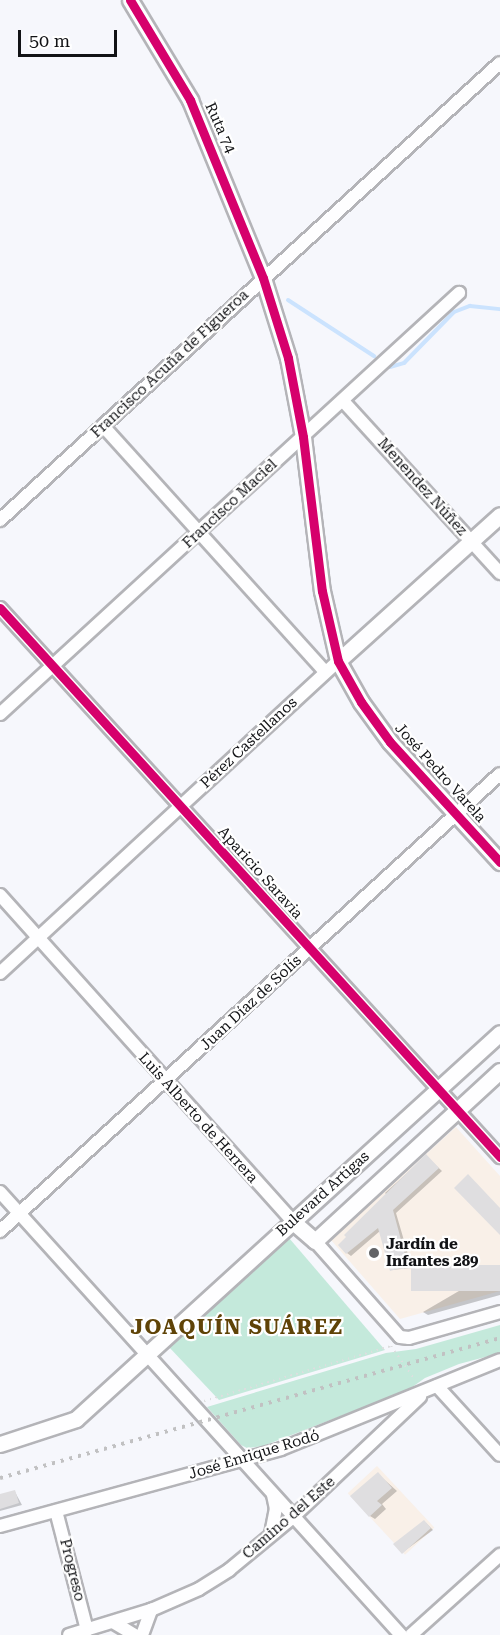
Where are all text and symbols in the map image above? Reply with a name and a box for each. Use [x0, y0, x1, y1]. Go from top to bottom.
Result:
scale bar [21, 18, 120, 56]
text: 50 m [29, 30, 70, 51]
street label: Ruta 74 [201, 100, 239, 156]
street label: Francisco Acuña de Figueroa [87, 286, 253, 442]
street label: Menendez Núñez [374, 435, 470, 539]
street label: Francisco Maciel [179, 456, 281, 552]
street label: Pérez Castellanos [197, 694, 301, 792]
street label: José Pedro Varela [391, 720, 489, 826]
street label: Aparicio Saravia [214, 823, 306, 923]
street label: Juan Díaz de Solís [197, 952, 305, 1054]
street label: Luis Alberto de Herrera [135, 1049, 261, 1187]
street label: Bulevard Artigas [273, 1148, 373, 1240]
place label: Jardín de Infantes 289 [386, 1235, 478, 1270]
marker: Jardín de Infantes 289 [367, 1246, 381, 1260]
district label: JOAQUÍN SUÁREZ [130, 1314, 344, 1340]
street label: José Enrique Rodó [186, 1427, 322, 1483]
street label: Camino del Este [239, 1473, 339, 1563]
street label: Progreso [56, 1537, 88, 1603]

